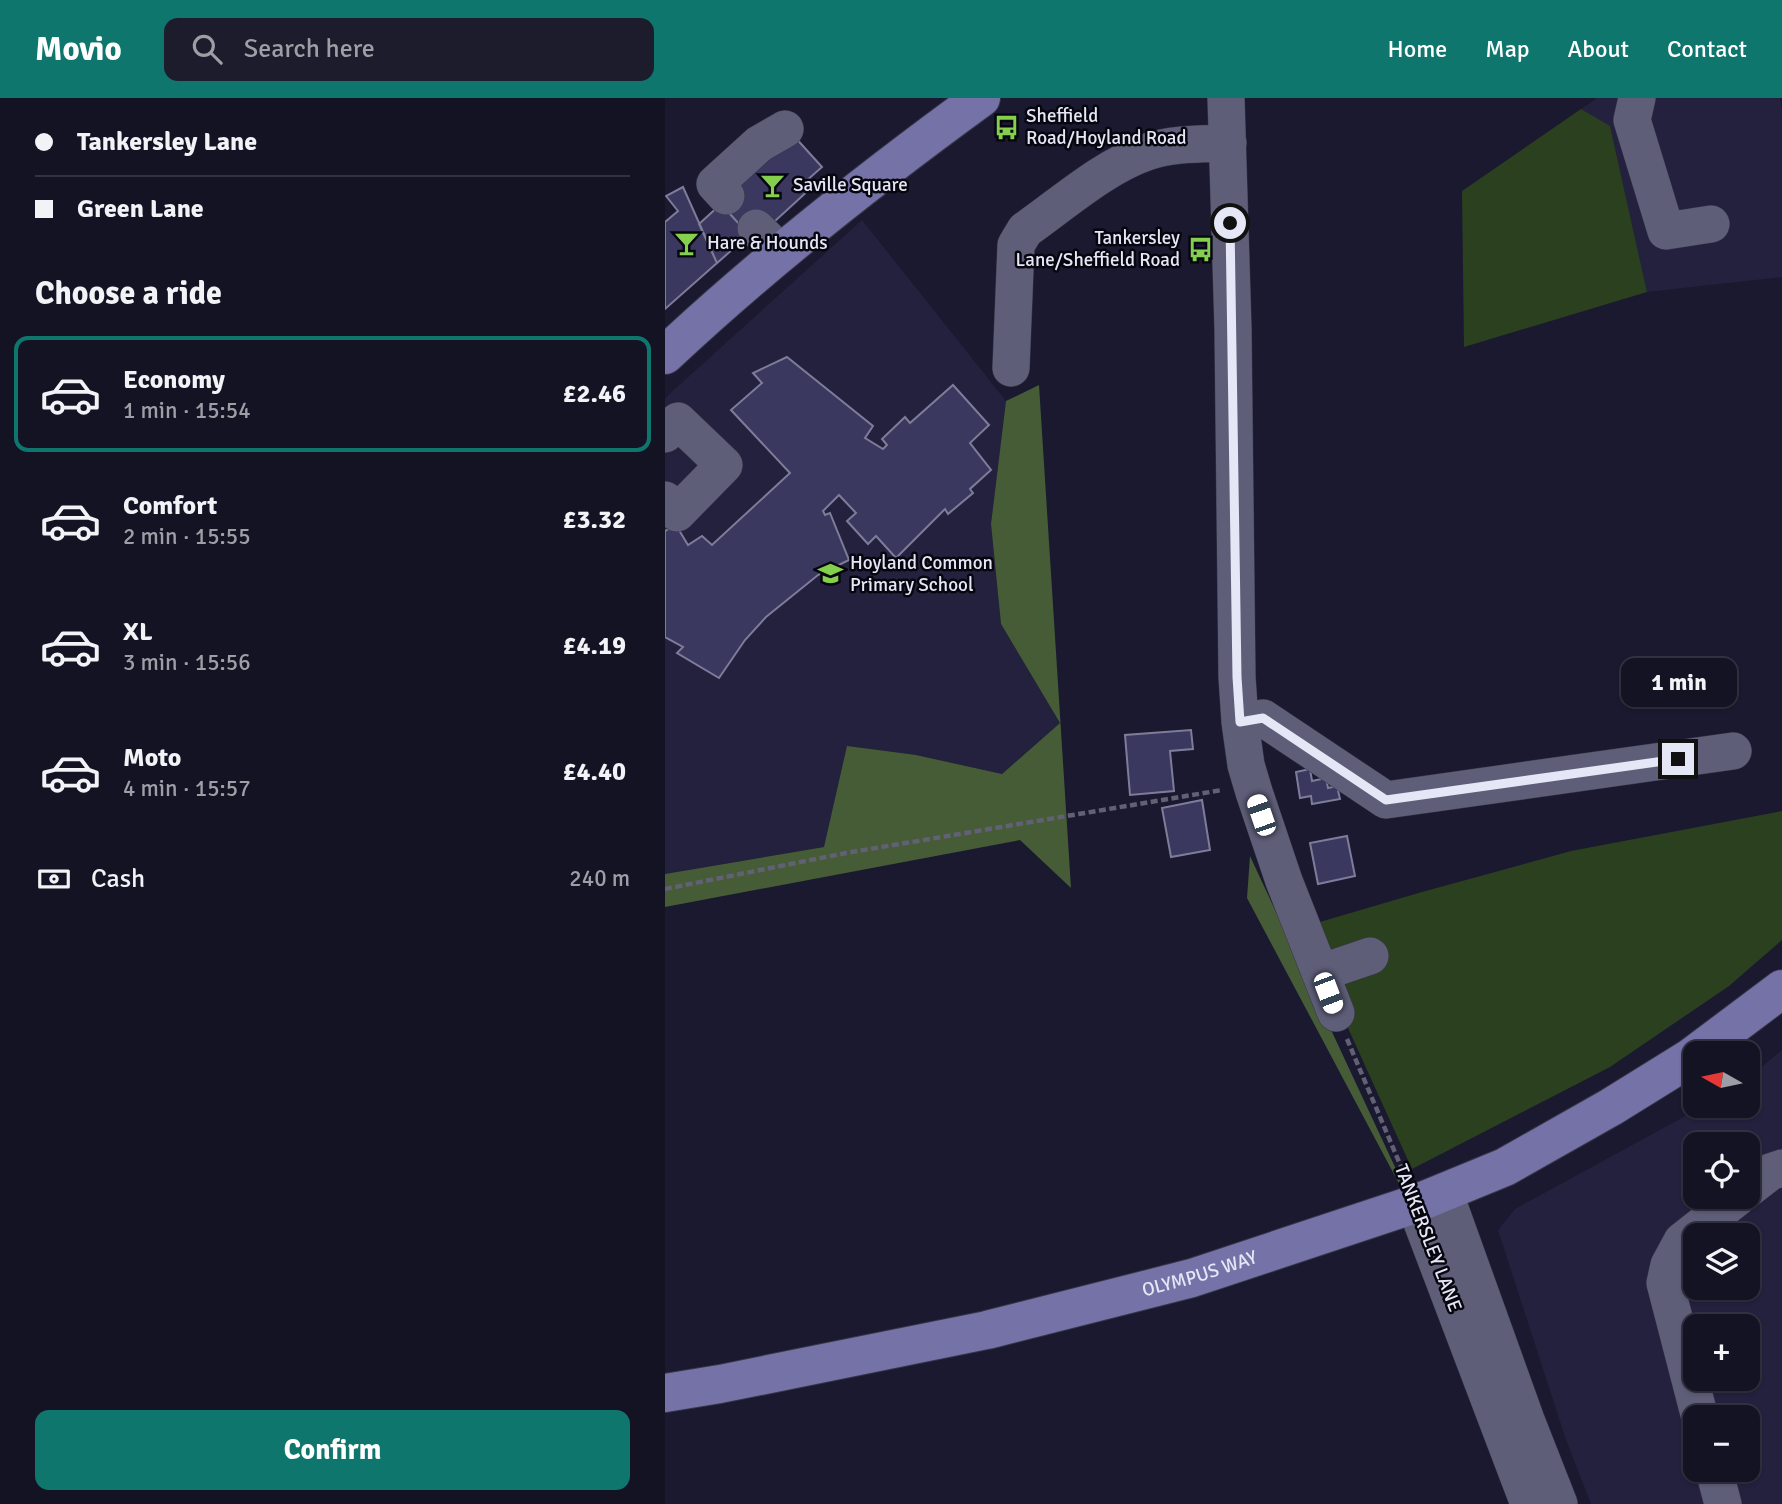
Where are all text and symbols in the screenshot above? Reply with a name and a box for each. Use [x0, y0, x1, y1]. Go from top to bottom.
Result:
search box [164, 18, 654, 81]
text: Movio [35, 29, 122, 70]
icon: search [188, 30, 226, 68]
text: Search here [244, 33, 375, 65]
text: Home [1387, 34, 1447, 64]
text: Map [1485, 34, 1530, 64]
text: About [1568, 34, 1629, 64]
text: Contact [1667, 34, 1747, 64]
place label: Sheffield Road/Hoyland Road [1026, 104, 1187, 150]
bus stop icon: Sheffield Road/Hoyland Road [992, 113, 1020, 141]
text: Tankersley Lane [77, 126, 257, 158]
bar icon: Saville Square [759, 171, 787, 199]
place label: Saville Square [793, 173, 908, 197]
text: Green Lane [77, 193, 204, 225]
route start [1214, 207, 1246, 239]
place label: Tankersley Lane/Sheffield Road [1016, 226, 1180, 272]
bar icon: Hare & Hounds [673, 229, 701, 257]
place label: Hare & Hounds [707, 231, 828, 255]
bus stop icon: Tankersley Lane/Sheffield Road [1186, 235, 1214, 263]
text: Choose a ride [35, 274, 222, 313]
icon: car [39, 363, 102, 426]
text: Economy [123, 364, 225, 396]
text: £2.46 [562, 378, 626, 410]
text: 1 min · 15:54 [123, 396, 251, 425]
icon: car [39, 489, 102, 552]
text: Comfort [123, 490, 217, 522]
text: £3.32 [562, 504, 626, 536]
text: 2 min · 15:55 [123, 522, 251, 551]
place label: Hoyland Common Primary School [850, 551, 993, 597]
school or university icon: Hoyland Common Primary School [816, 560, 844, 588]
icon: car [39, 615, 102, 678]
text: XL [123, 616, 153, 648]
text: £4.19 [562, 630, 626, 662]
text: 3 min · 15:56 [123, 648, 251, 677]
callout: 1 min [1620, 658, 1736, 706]
text: 1 min [1651, 668, 1707, 697]
icon: car [39, 741, 102, 804]
text: Moto [123, 742, 181, 774]
route end [1662, 743, 1694, 775]
text: £4.40 [562, 756, 626, 788]
text: 4 min · 15:57 [123, 774, 251, 803]
car [1245, 792, 1278, 838]
icon: cash [35, 860, 73, 898]
text: Cash [91, 863, 145, 895]
text: 240 m [569, 864, 630, 893]
car [1311, 970, 1346, 1016]
north arrow [1683, 1041, 1761, 1118]
map controls [1683, 1041, 1760, 1482]
button: locate [1683, 1132, 1760, 1209]
street label: TANKERSLEY LANE [1389, 1161, 1467, 1315]
button: layers [1683, 1223, 1760, 1300]
street label: OLYMPUS WAY [1139, 1245, 1261, 1302]
button: + [1683, 1314, 1760, 1391]
button: − [1683, 1405, 1760, 1482]
button: Confirm [35, 1410, 630, 1490]

